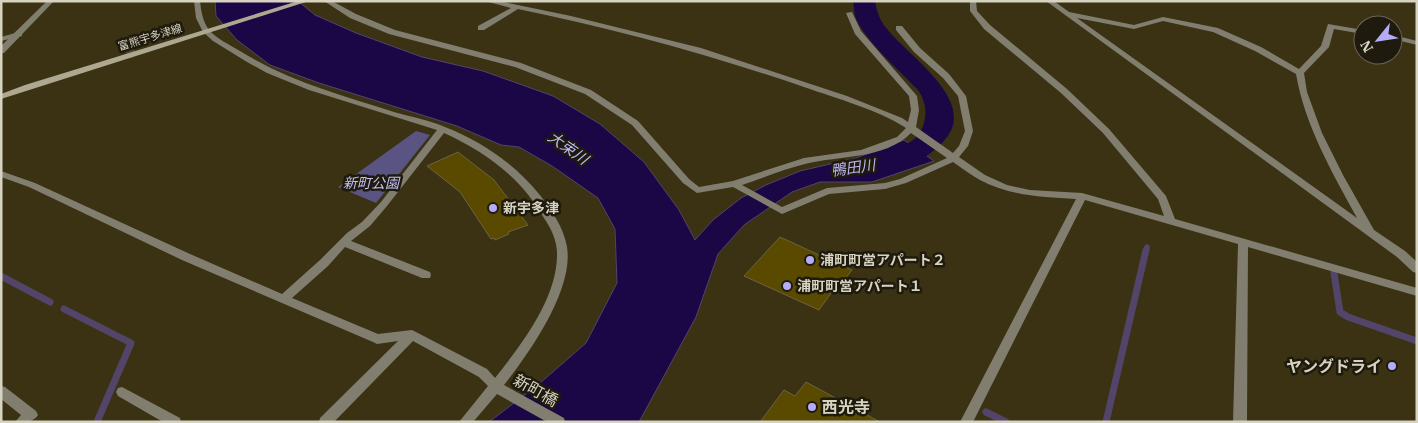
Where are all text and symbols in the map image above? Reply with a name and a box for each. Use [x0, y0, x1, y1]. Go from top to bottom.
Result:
north arrow [1353, 15, 1403, 65]
street label: 富熊宇多津線 [116, 21, 184, 53]
text: N [1356, 37, 1377, 56]
water label: 大束川 [544, 127, 594, 169]
water label: 鴨田川 [829, 155, 879, 180]
park label: 新町公園 [343, 174, 401, 192]
place label: 新宇多津 [503, 199, 559, 217]
marker: 新宇多津 [487, 202, 499, 214]
place label: 浦町町営アパート２ [820, 251, 946, 269]
marker: 浦町町営アパート２ [804, 254, 816, 266]
place label: 浦町町営アパート１ [797, 277, 923, 295]
marker: 浦町町営アパート１ [781, 280, 793, 292]
place label: ヤングドライ [1286, 356, 1382, 376]
marker: ヤングドライ [1386, 360, 1398, 372]
street label: 新町橋 [510, 370, 562, 410]
place label: 西光寺 [822, 397, 870, 417]
marker: 西光寺 [806, 401, 818, 413]

